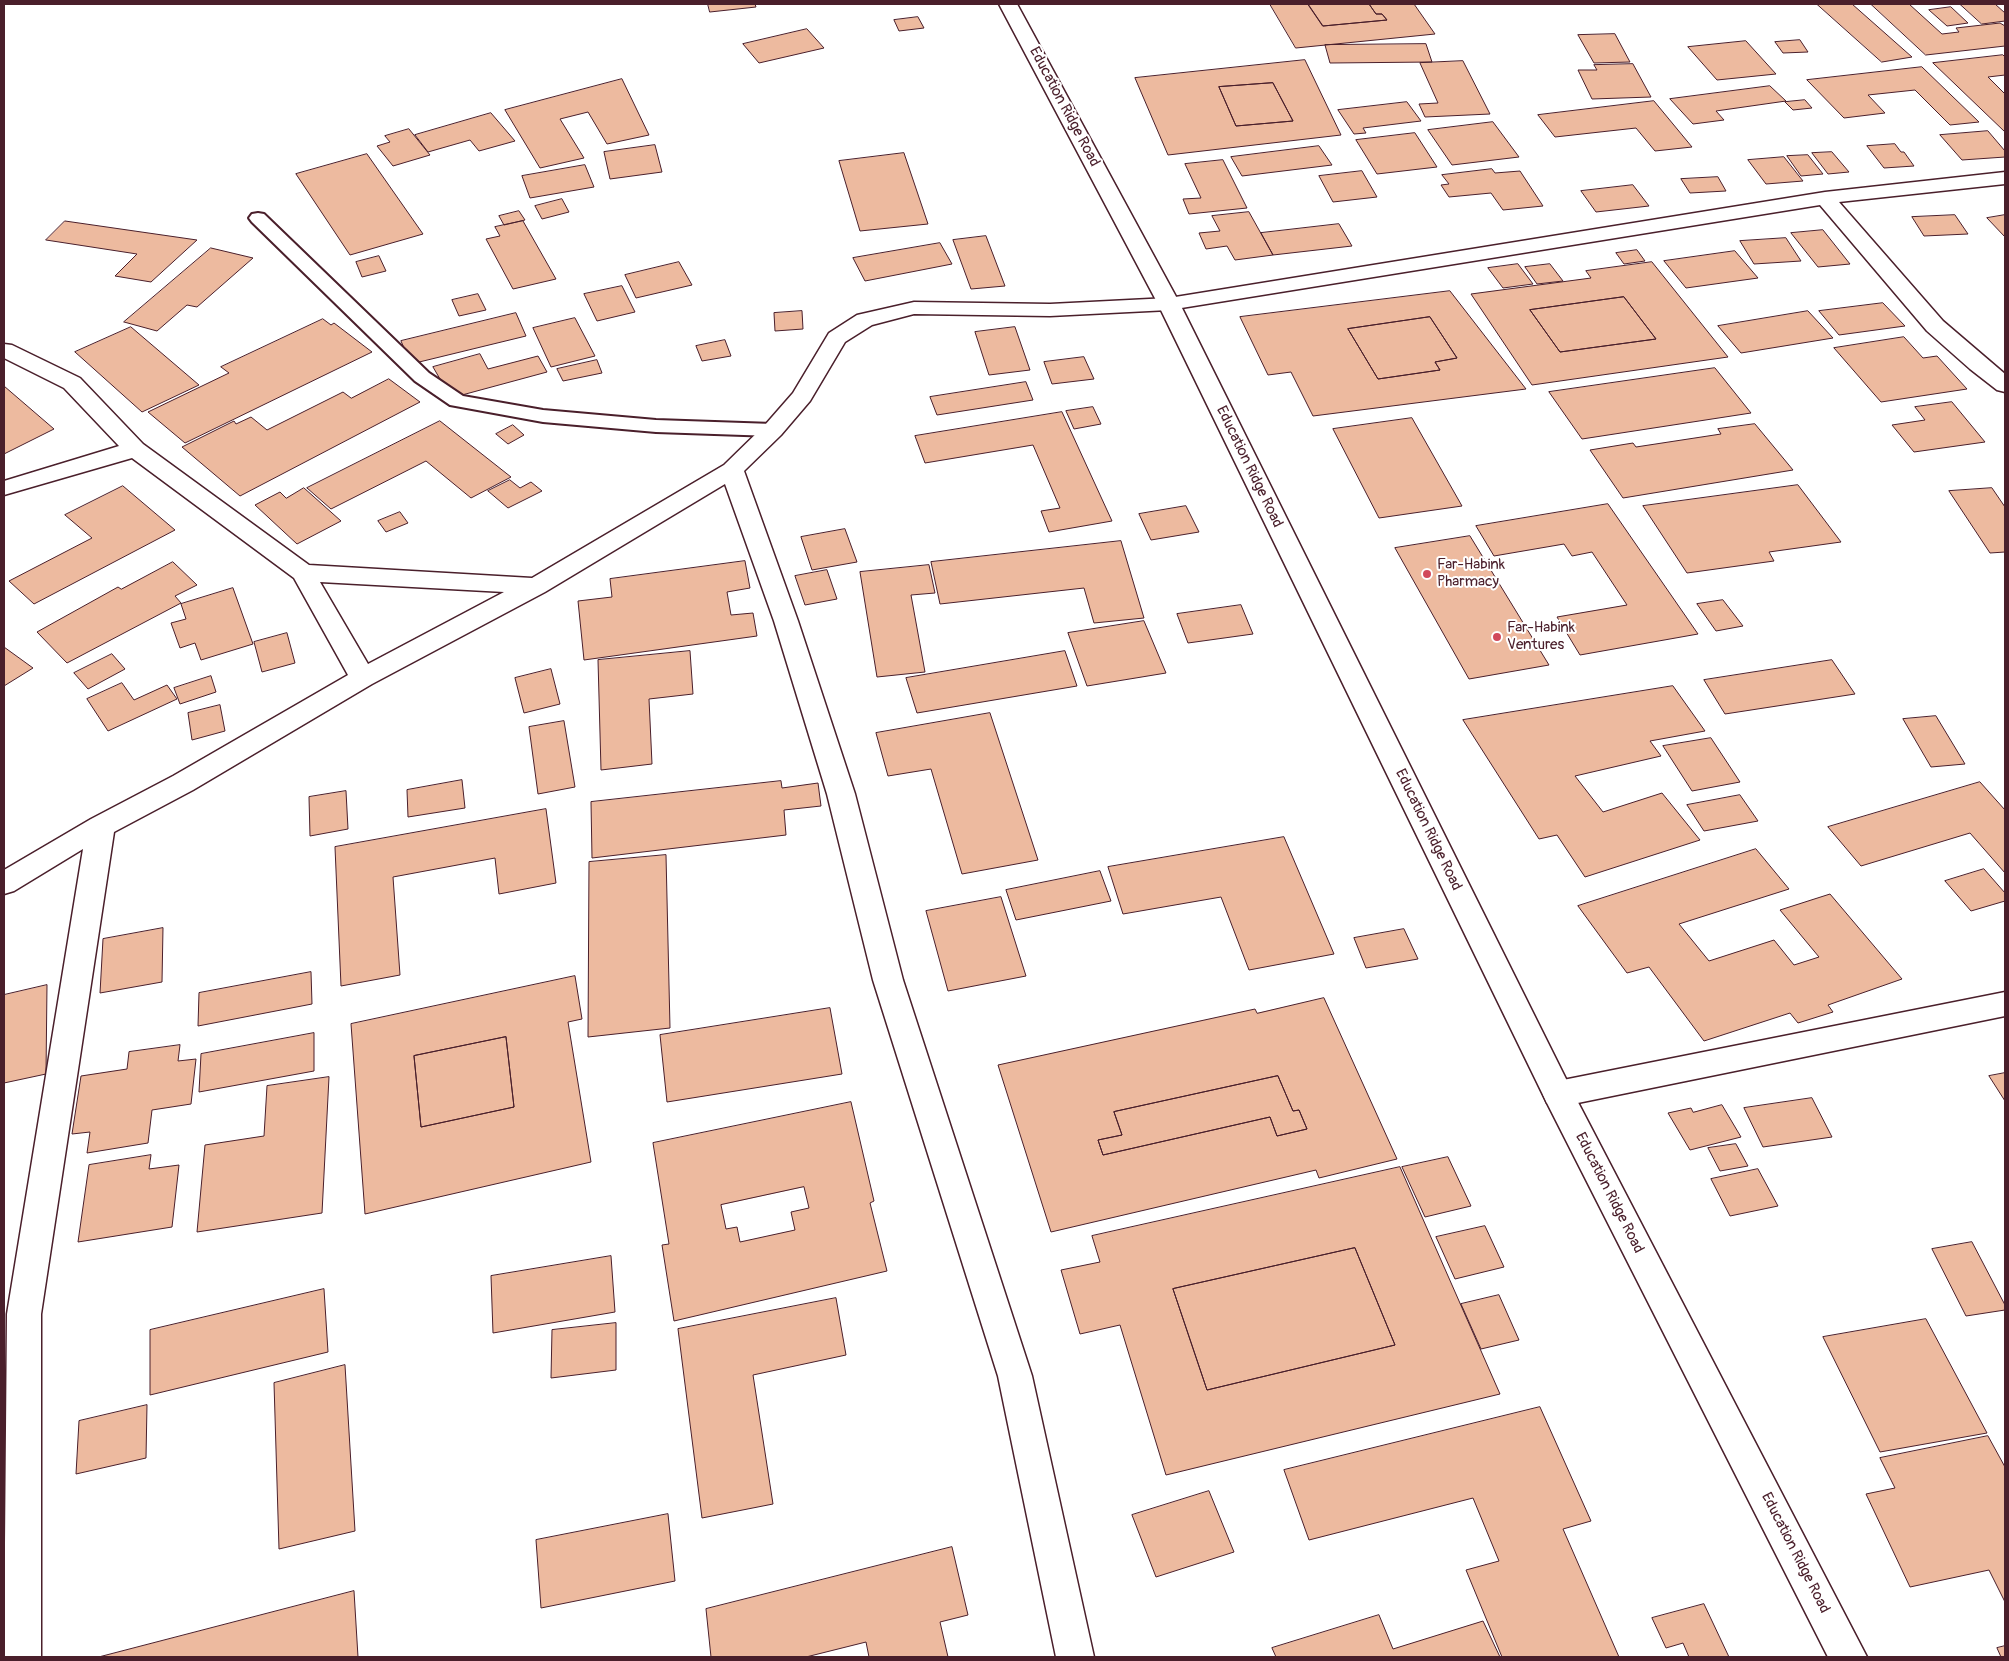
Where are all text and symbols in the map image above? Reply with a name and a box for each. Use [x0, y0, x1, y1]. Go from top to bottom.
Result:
street label: Education Ridge Road [1025, 44, 1103, 170]
street label: Education Ridge Road [1212, 403, 1286, 531]
place label: Far-Habink Pharmacy [1437, 556, 1505, 591]
marker: Far-Habink Pharmacy [1421, 568, 1433, 580]
place label: Far-Habink Ventures [1507, 619, 1575, 654]
marker: Far-Habink Ventures [1491, 631, 1503, 643]
street label: Education Ridge Road [1391, 766, 1465, 894]
street label: Education Ridge Road [1571, 1130, 1647, 1256]
street label: Education Ridge Road [1757, 1490, 1833, 1616]

